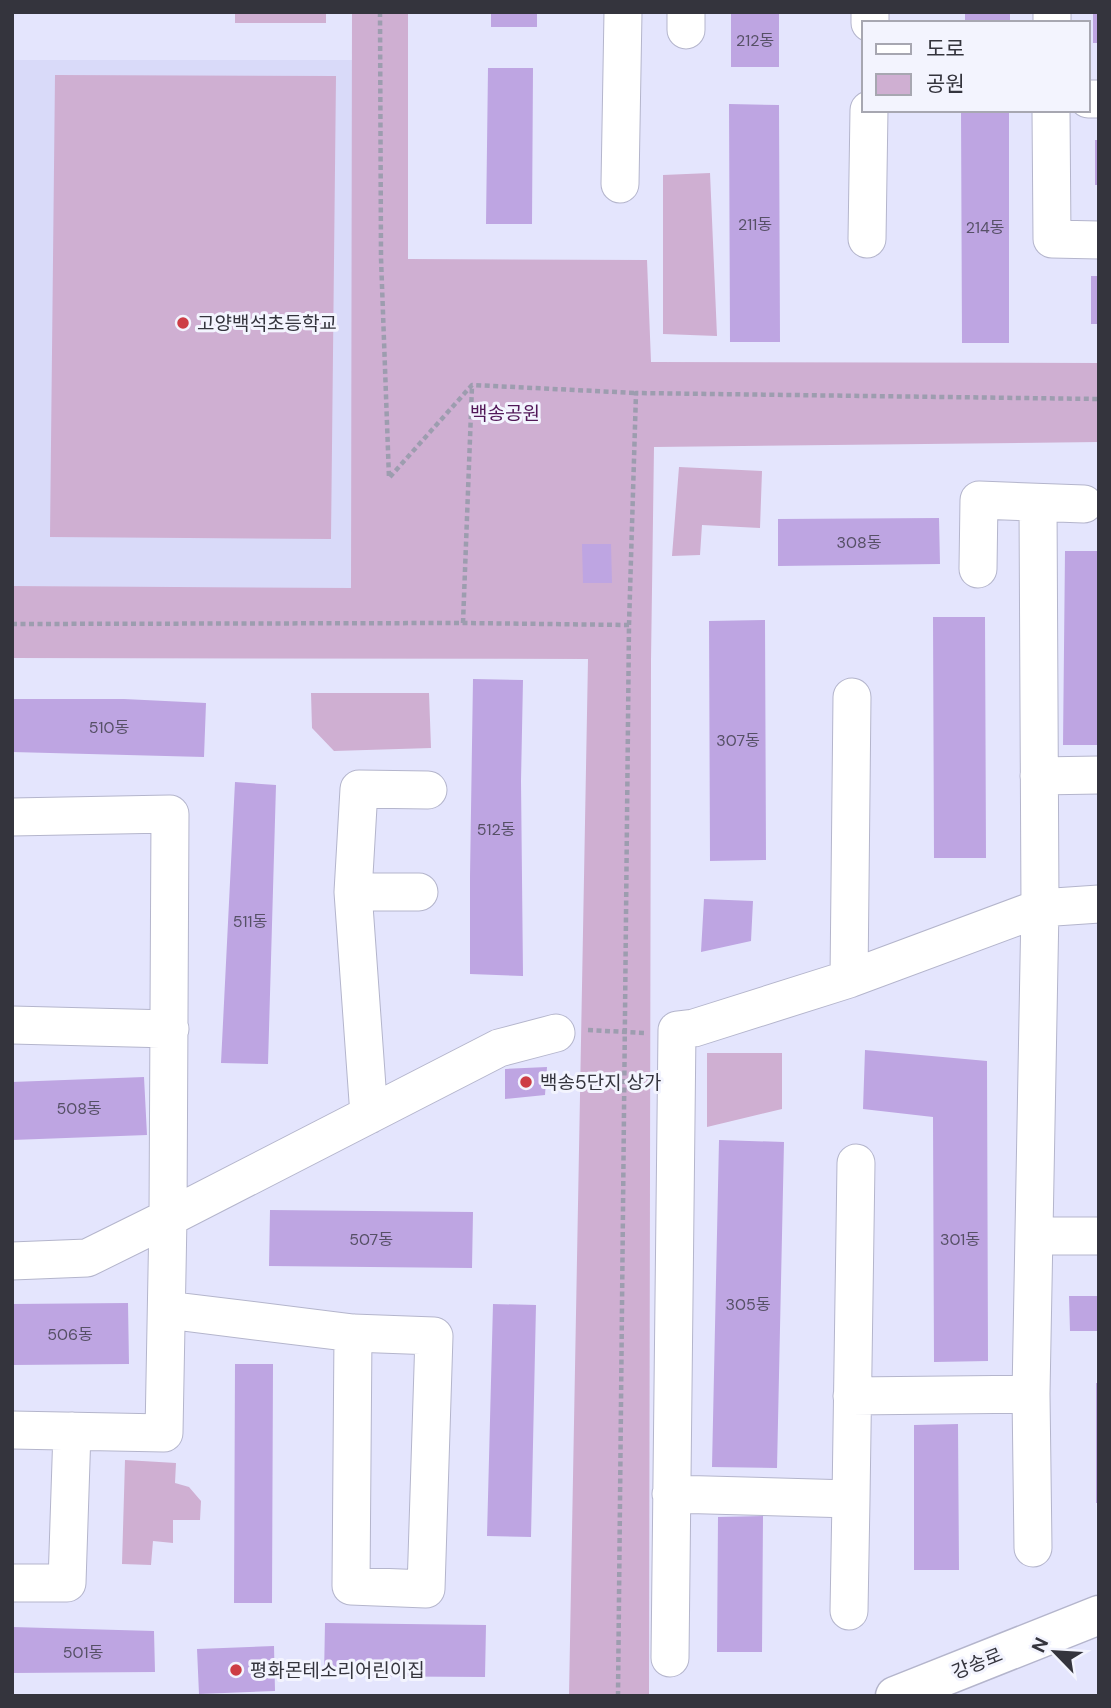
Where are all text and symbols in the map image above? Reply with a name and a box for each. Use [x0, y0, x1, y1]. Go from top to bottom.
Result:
legend [862, 21, 1090, 112]
house number: 212동 [736, 30, 774, 51]
text: 도로 [926, 35, 965, 63]
text: 공원 [926, 70, 965, 98]
house number: 211동 [738, 214, 772, 235]
house number: 214동 [966, 217, 1005, 238]
place label: 고양백석초등학교 [197, 311, 337, 336]
marker: 고양백석초등학교 [175, 315, 191, 331]
park label: 백송공원 [470, 401, 540, 426]
house number: 308동 [837, 532, 882, 553]
house number: 510동 [89, 717, 129, 738]
house number: 307동 [716, 730, 760, 751]
house number: 512동 [477, 819, 516, 840]
house number: 511동 [233, 911, 268, 932]
place label: 백송5단지 상가 [540, 1070, 662, 1095]
marker: 백송5단지 상가 [518, 1074, 534, 1090]
house number: 508동 [56, 1098, 102, 1119]
house number: 507동 [349, 1229, 393, 1250]
house number: 301동 [940, 1229, 980, 1250]
house number: 305동 [726, 1294, 771, 1315]
house number: 506동 [47, 1324, 93, 1345]
north arrow [1020, 1617, 1090, 1687]
text: N [1026, 1633, 1054, 1657]
house number: 501동 [63, 1642, 103, 1663]
street label: 강송로 [948, 1642, 1006, 1685]
place label: 평화몬테소리어린이집 [250, 1658, 425, 1683]
marker: 평화몬테소리어린이집 [228, 1662, 244, 1678]

